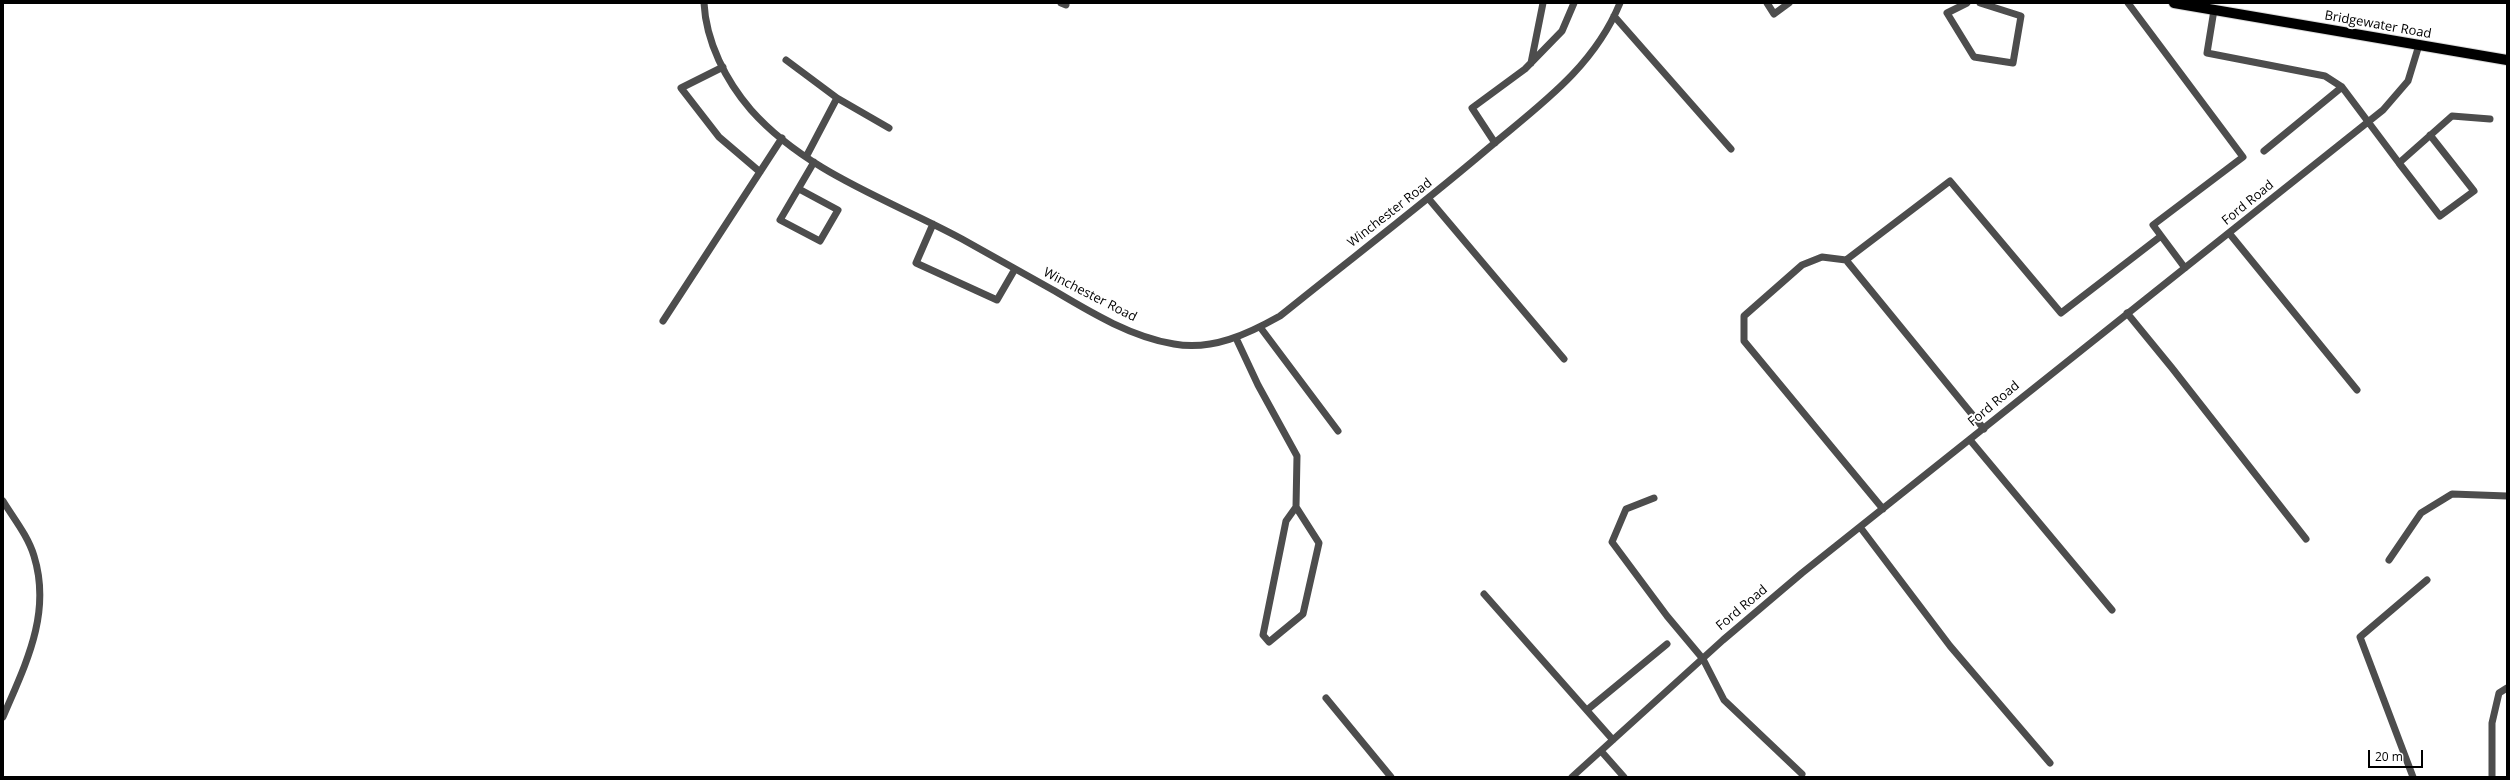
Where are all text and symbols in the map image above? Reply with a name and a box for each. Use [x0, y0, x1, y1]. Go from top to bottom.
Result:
street label: Bridgewater Road [2323, 8, 2433, 42]
street label: Winchester Road [1345, 175, 1435, 251]
street label: Ford Road [2219, 177, 2277, 229]
street label: Winchester Road [1041, 265, 1139, 325]
street label: Ford Road [1965, 378, 2023, 430]
street label: Ford Road [1713, 582, 1771, 634]
scale bar [2370, 742, 2425, 768]
text: 20 m [2375, 748, 2403, 765]

